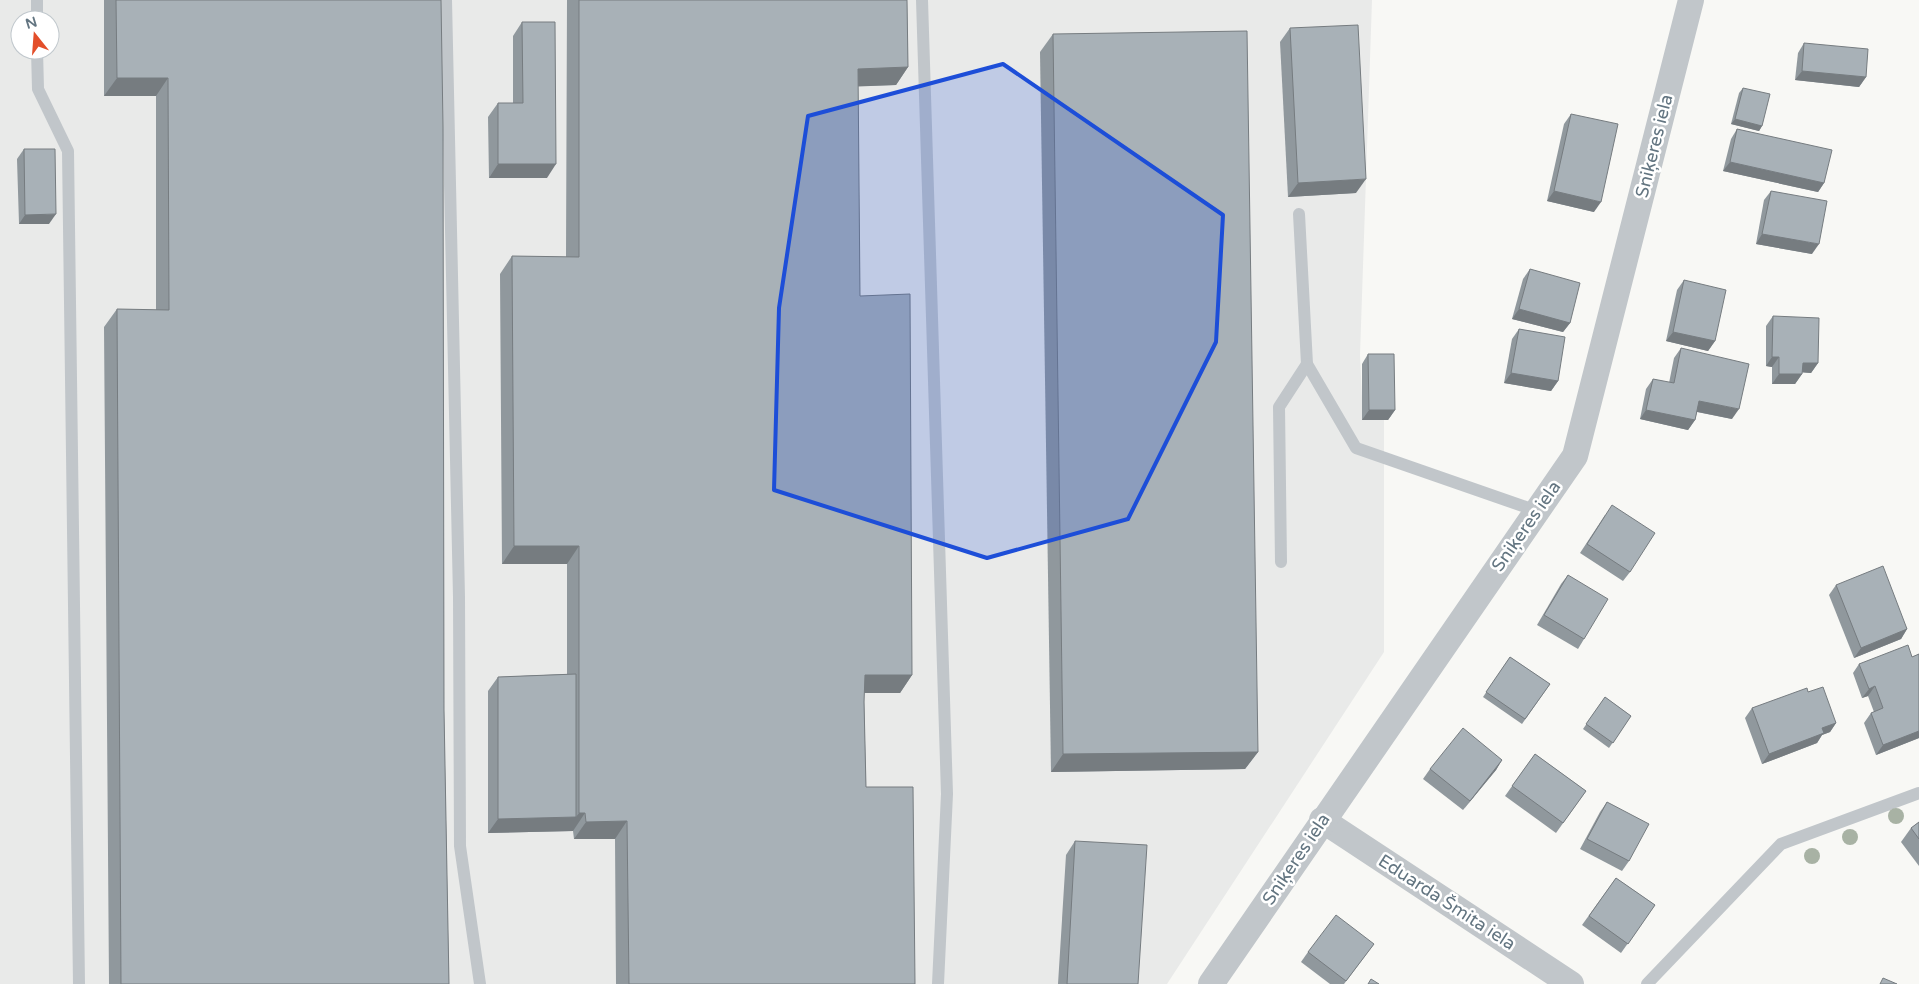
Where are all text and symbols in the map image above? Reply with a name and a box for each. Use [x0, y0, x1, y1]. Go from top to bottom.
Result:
north arrow [10, 10, 60, 60]
text: N [23, 13, 39, 33]
street label: Sniķeres iela [1631, 92, 1677, 200]
street label: Sniķeres iela [1487, 476, 1565, 576]
street label: Sniķeres iela [1257, 809, 1335, 909]
street label: Eduarda Šmita iela [1374, 849, 1520, 955]

